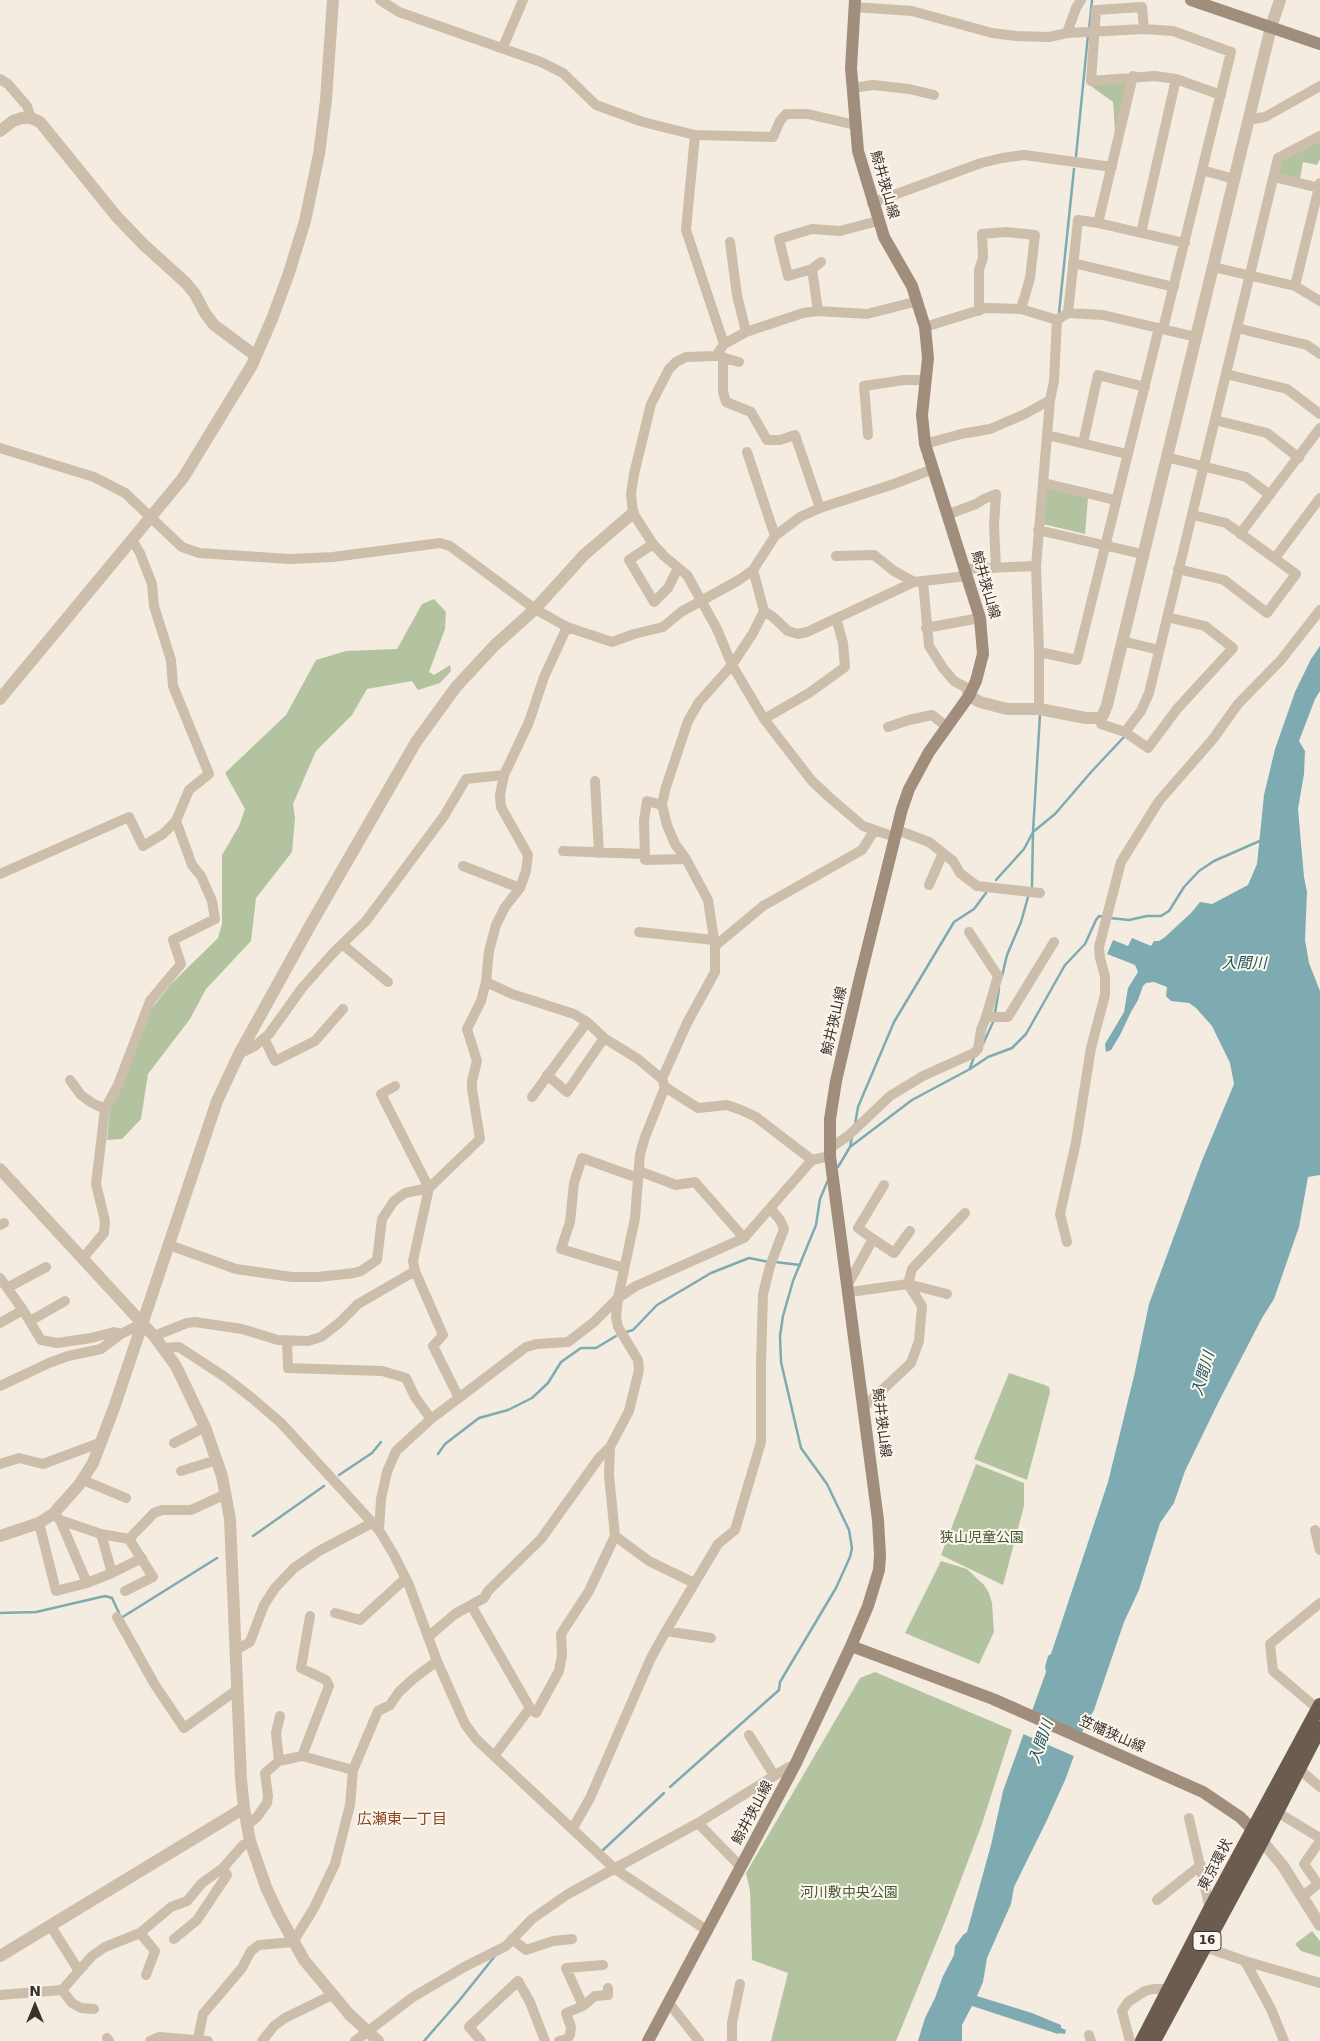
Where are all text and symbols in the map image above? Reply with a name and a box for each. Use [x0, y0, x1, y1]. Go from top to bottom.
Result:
street label: 鯨井狭山線 [866, 149, 902, 221]
street label: 鯨井狭山線 [967, 549, 1003, 621]
water label: 入間川 [1222, 955, 1266, 973]
street label: 鯨井狭山線 [819, 985, 851, 1057]
water label: 入間川 [1189, 1350, 1219, 1398]
street label: 鯨井狭山線 [868, 1387, 894, 1459]
park label: 狭山児童公園 [940, 1530, 1024, 1546]
street label: 笠幡狭山線 [1077, 1713, 1147, 1757]
water label: 入間川 [1026, 1718, 1058, 1766]
street label: 鯨井狭山線 [729, 1778, 777, 1848]
district label: 広瀬東一丁目 [357, 1811, 447, 1829]
street label: 東京環状 [1195, 1836, 1237, 1894]
park label: 河川敷中央公園 [800, 1885, 898, 1901]
road number: 16 [1193, 1932, 1221, 1950]
north arrow [10, 1981, 60, 2031]
text: N [29, 1983, 41, 1999]

